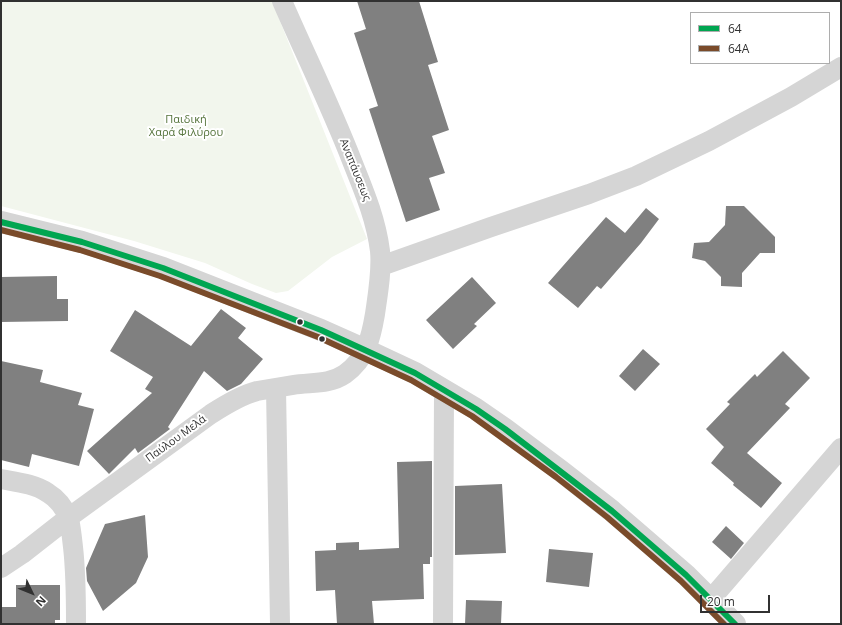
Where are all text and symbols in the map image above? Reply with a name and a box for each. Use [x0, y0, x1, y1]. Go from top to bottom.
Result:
legend [690, 12, 830, 64]
text: 64 [728, 20, 742, 37]
text: 64Α [728, 40, 749, 57]
park label: Παιδική Χαρά Φιλύρου [149, 113, 223, 139]
street label: Αναπάυσεως [337, 137, 373, 203]
unlabelled marker [295, 317, 305, 327]
unlabelled marker [317, 334, 327, 344]
street label: Παύλου Μελά [143, 413, 209, 465]
north arrow [12, 573, 52, 613]
scale bar [702, 587, 772, 613]
text: N [33, 593, 50, 610]
text: 20 m [707, 593, 735, 610]

